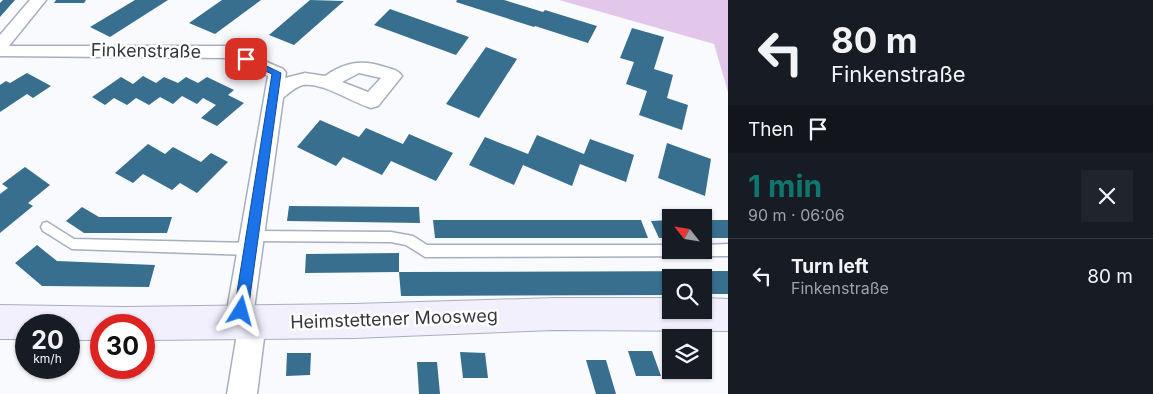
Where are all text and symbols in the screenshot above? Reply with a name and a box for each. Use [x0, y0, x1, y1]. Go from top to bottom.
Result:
text: 80 m [831, 19, 918, 61]
icon: left [748, 20, 813, 85]
pin [225, 38, 267, 80]
street label: Finkenstraße [91, 39, 201, 62]
icon: arrive [232, 45, 260, 73]
text: Finkenstraße [831, 61, 966, 87]
icon: arrive [804, 115, 832, 143]
text: Then [748, 118, 794, 141]
text: 1 min [748, 168, 822, 204]
button: close [1081, 170, 1133, 222]
text: 90 m · 06:06 [748, 205, 845, 225]
north arrow [662, 209, 712, 259]
map controls [662, 209, 712, 379]
text: Turn left [791, 255, 869, 278]
icon: left [748, 262, 776, 290]
text: 80 m [1087, 265, 1133, 288]
button: search [662, 269, 712, 319]
text: Finkenstraße [791, 278, 889, 298]
position arrow [214, 284, 266, 336]
street label: Heimstettener Moosweg [290, 304, 498, 333]
speed limit sign: 30 [90, 314, 155, 379]
text: 20 [31, 325, 64, 355]
button: layers [662, 329, 712, 379]
text: km/h [33, 351, 62, 366]

